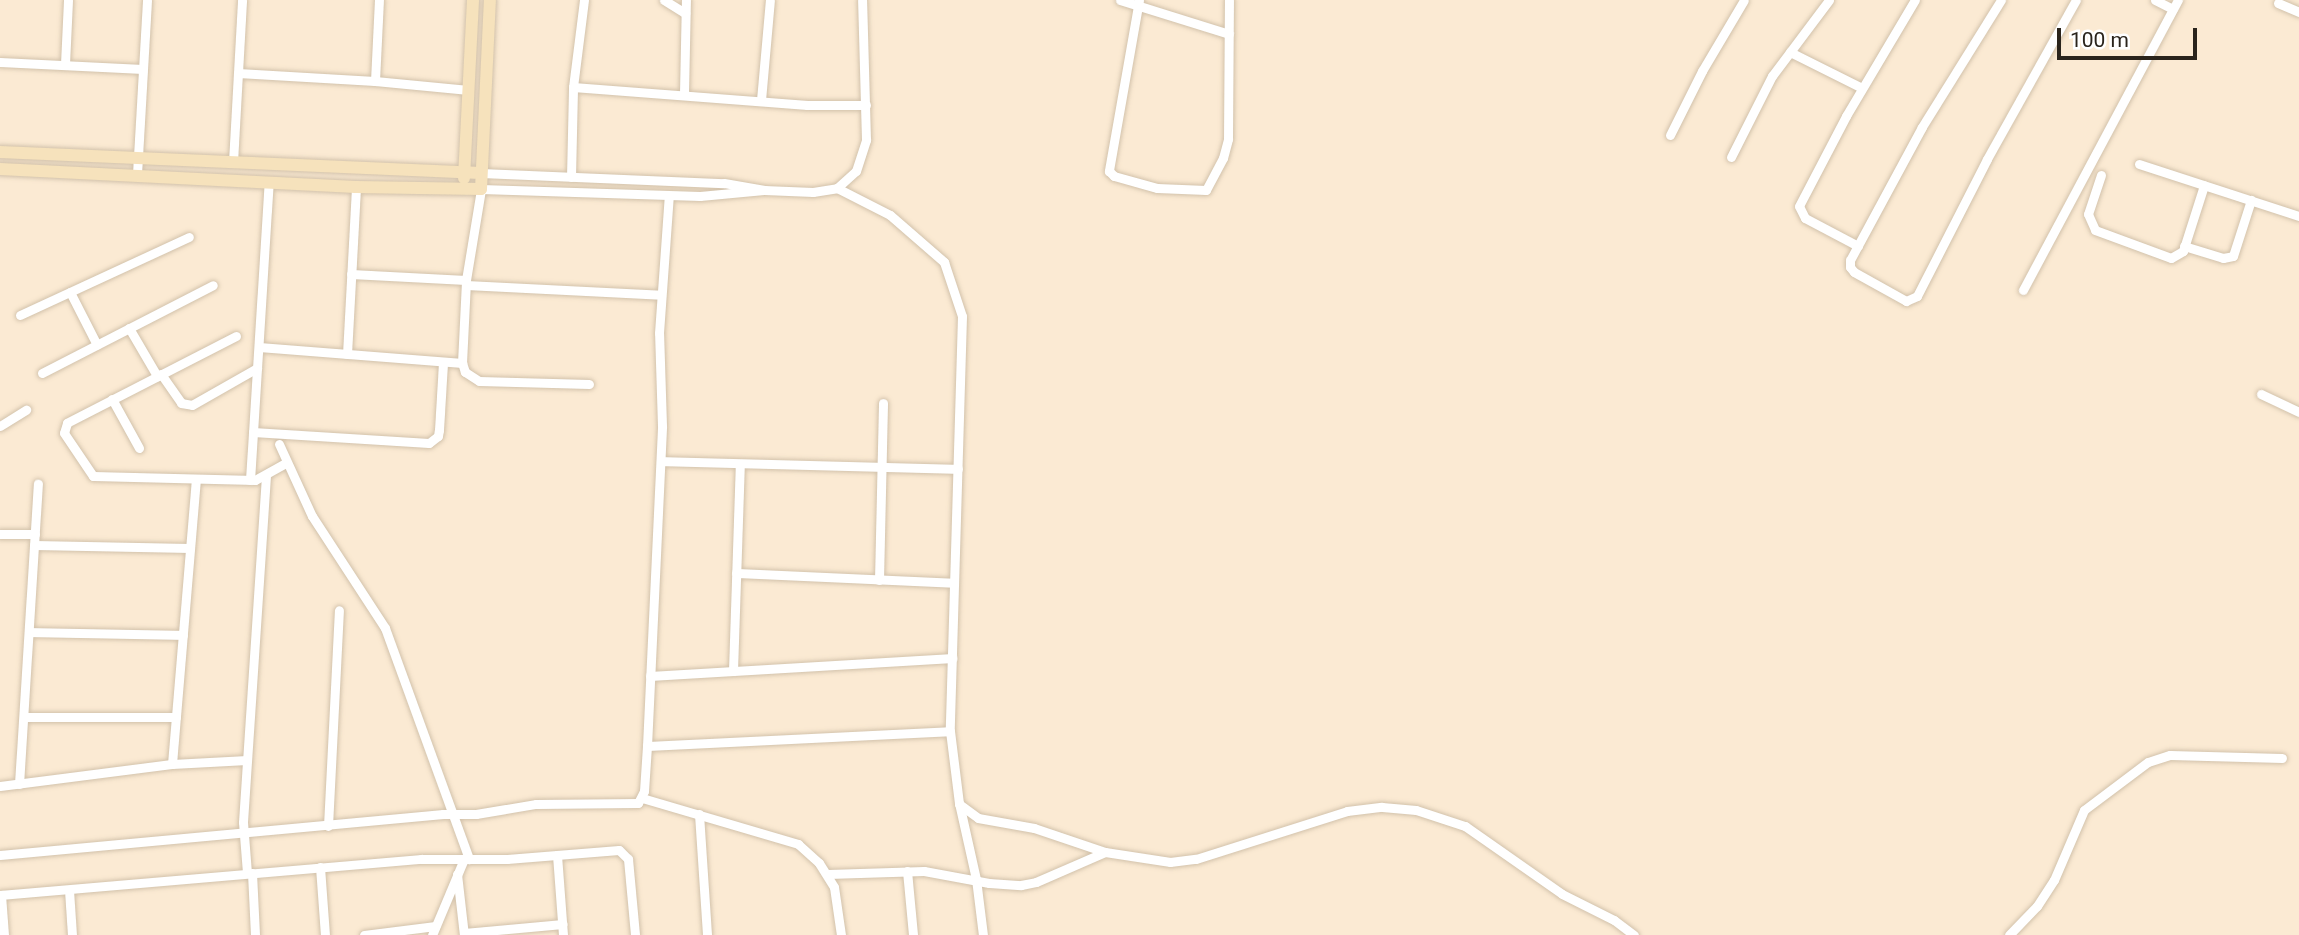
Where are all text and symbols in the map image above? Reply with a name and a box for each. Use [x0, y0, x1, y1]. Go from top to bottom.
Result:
scale bar [2061, 14, 2201, 58]
text: 100 m [2070, 28, 2129, 52]

